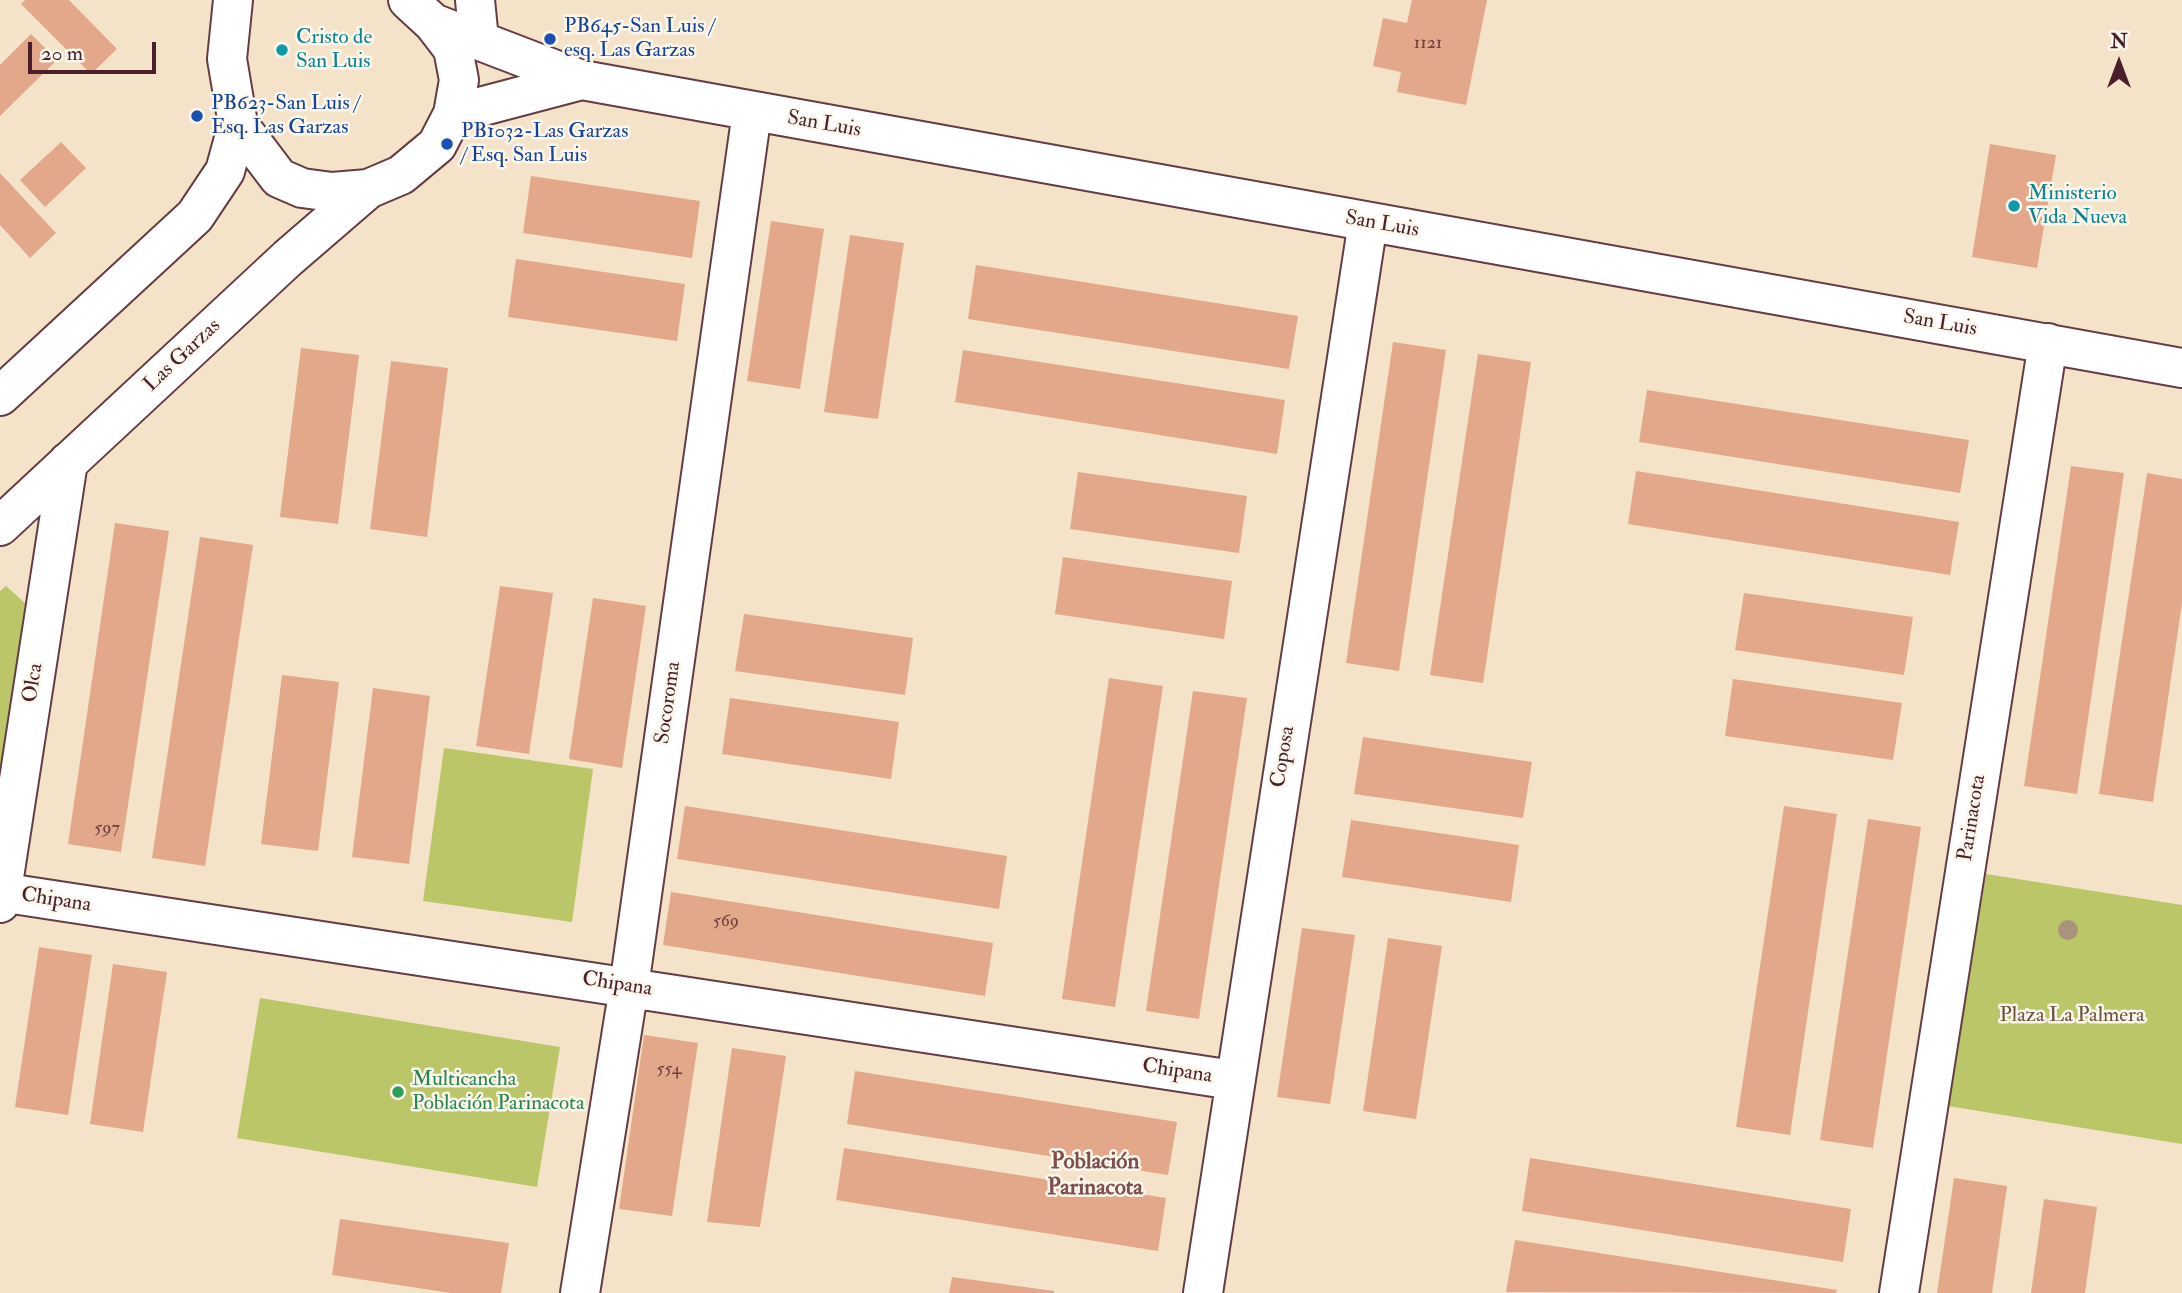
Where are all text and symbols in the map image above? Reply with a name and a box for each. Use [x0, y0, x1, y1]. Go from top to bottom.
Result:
place label: PB645-San Luis / esq. Las Garzas [564, 14, 714, 64]
place label: Cristo de San Luis [296, 25, 372, 75]
scale bar [32, 28, 159, 72]
north arrow [2084, 28, 2154, 98]
text: N [2110, 30, 2128, 54]
marker: PB645-San Luis / esq. Las Garzas [542, 31, 558, 47]
house number: 1121 [1414, 33, 1442, 55]
text: 20 m [41, 40, 83, 67]
marker: Cristo de San Luis [274, 42, 290, 58]
place label: PB623-San Luis / Esq. Las Garzas [211, 91, 360, 141]
street label: San Luis [785, 106, 863, 144]
marker: PB623-San Luis / Esq. Las Garzas [189, 108, 205, 124]
place label: PB1032-Las Garzas / Esq. San Luis [461, 119, 628, 169]
marker: PB1032-Las Garzas / Esq. San Luis [439, 136, 455, 152]
place label: Ministerio Vida Nueva [2028, 181, 2127, 231]
marker: Ministerio Vida Nueva [2006, 198, 2022, 214]
street label: San Luis [1343, 206, 1421, 244]
street label: San Luis [1901, 305, 1979, 343]
street label: Las Garzas [139, 314, 227, 398]
street label: Socoroma [651, 660, 687, 746]
street label: Olca [18, 662, 50, 704]
street label: Coposa [1267, 724, 1301, 790]
street label: Parinacota [1954, 773, 1992, 863]
house number: 597 [94, 818, 120, 840]
street label: Chipana [19, 883, 93, 919]
house number: 569 [713, 911, 739, 933]
street label: Chipana [580, 967, 654, 1003]
park label: Plaza La Palmera [1999, 1003, 2145, 1029]
street label: Chipana [1140, 1054, 1214, 1090]
house number: 554 [656, 1059, 682, 1081]
place label: Multicancha Población Parinacota [412, 1067, 585, 1117]
marker: Multicancha Población Parinacota [390, 1084, 406, 1100]
district label: Población Parinacota [1047, 1149, 1143, 1203]

